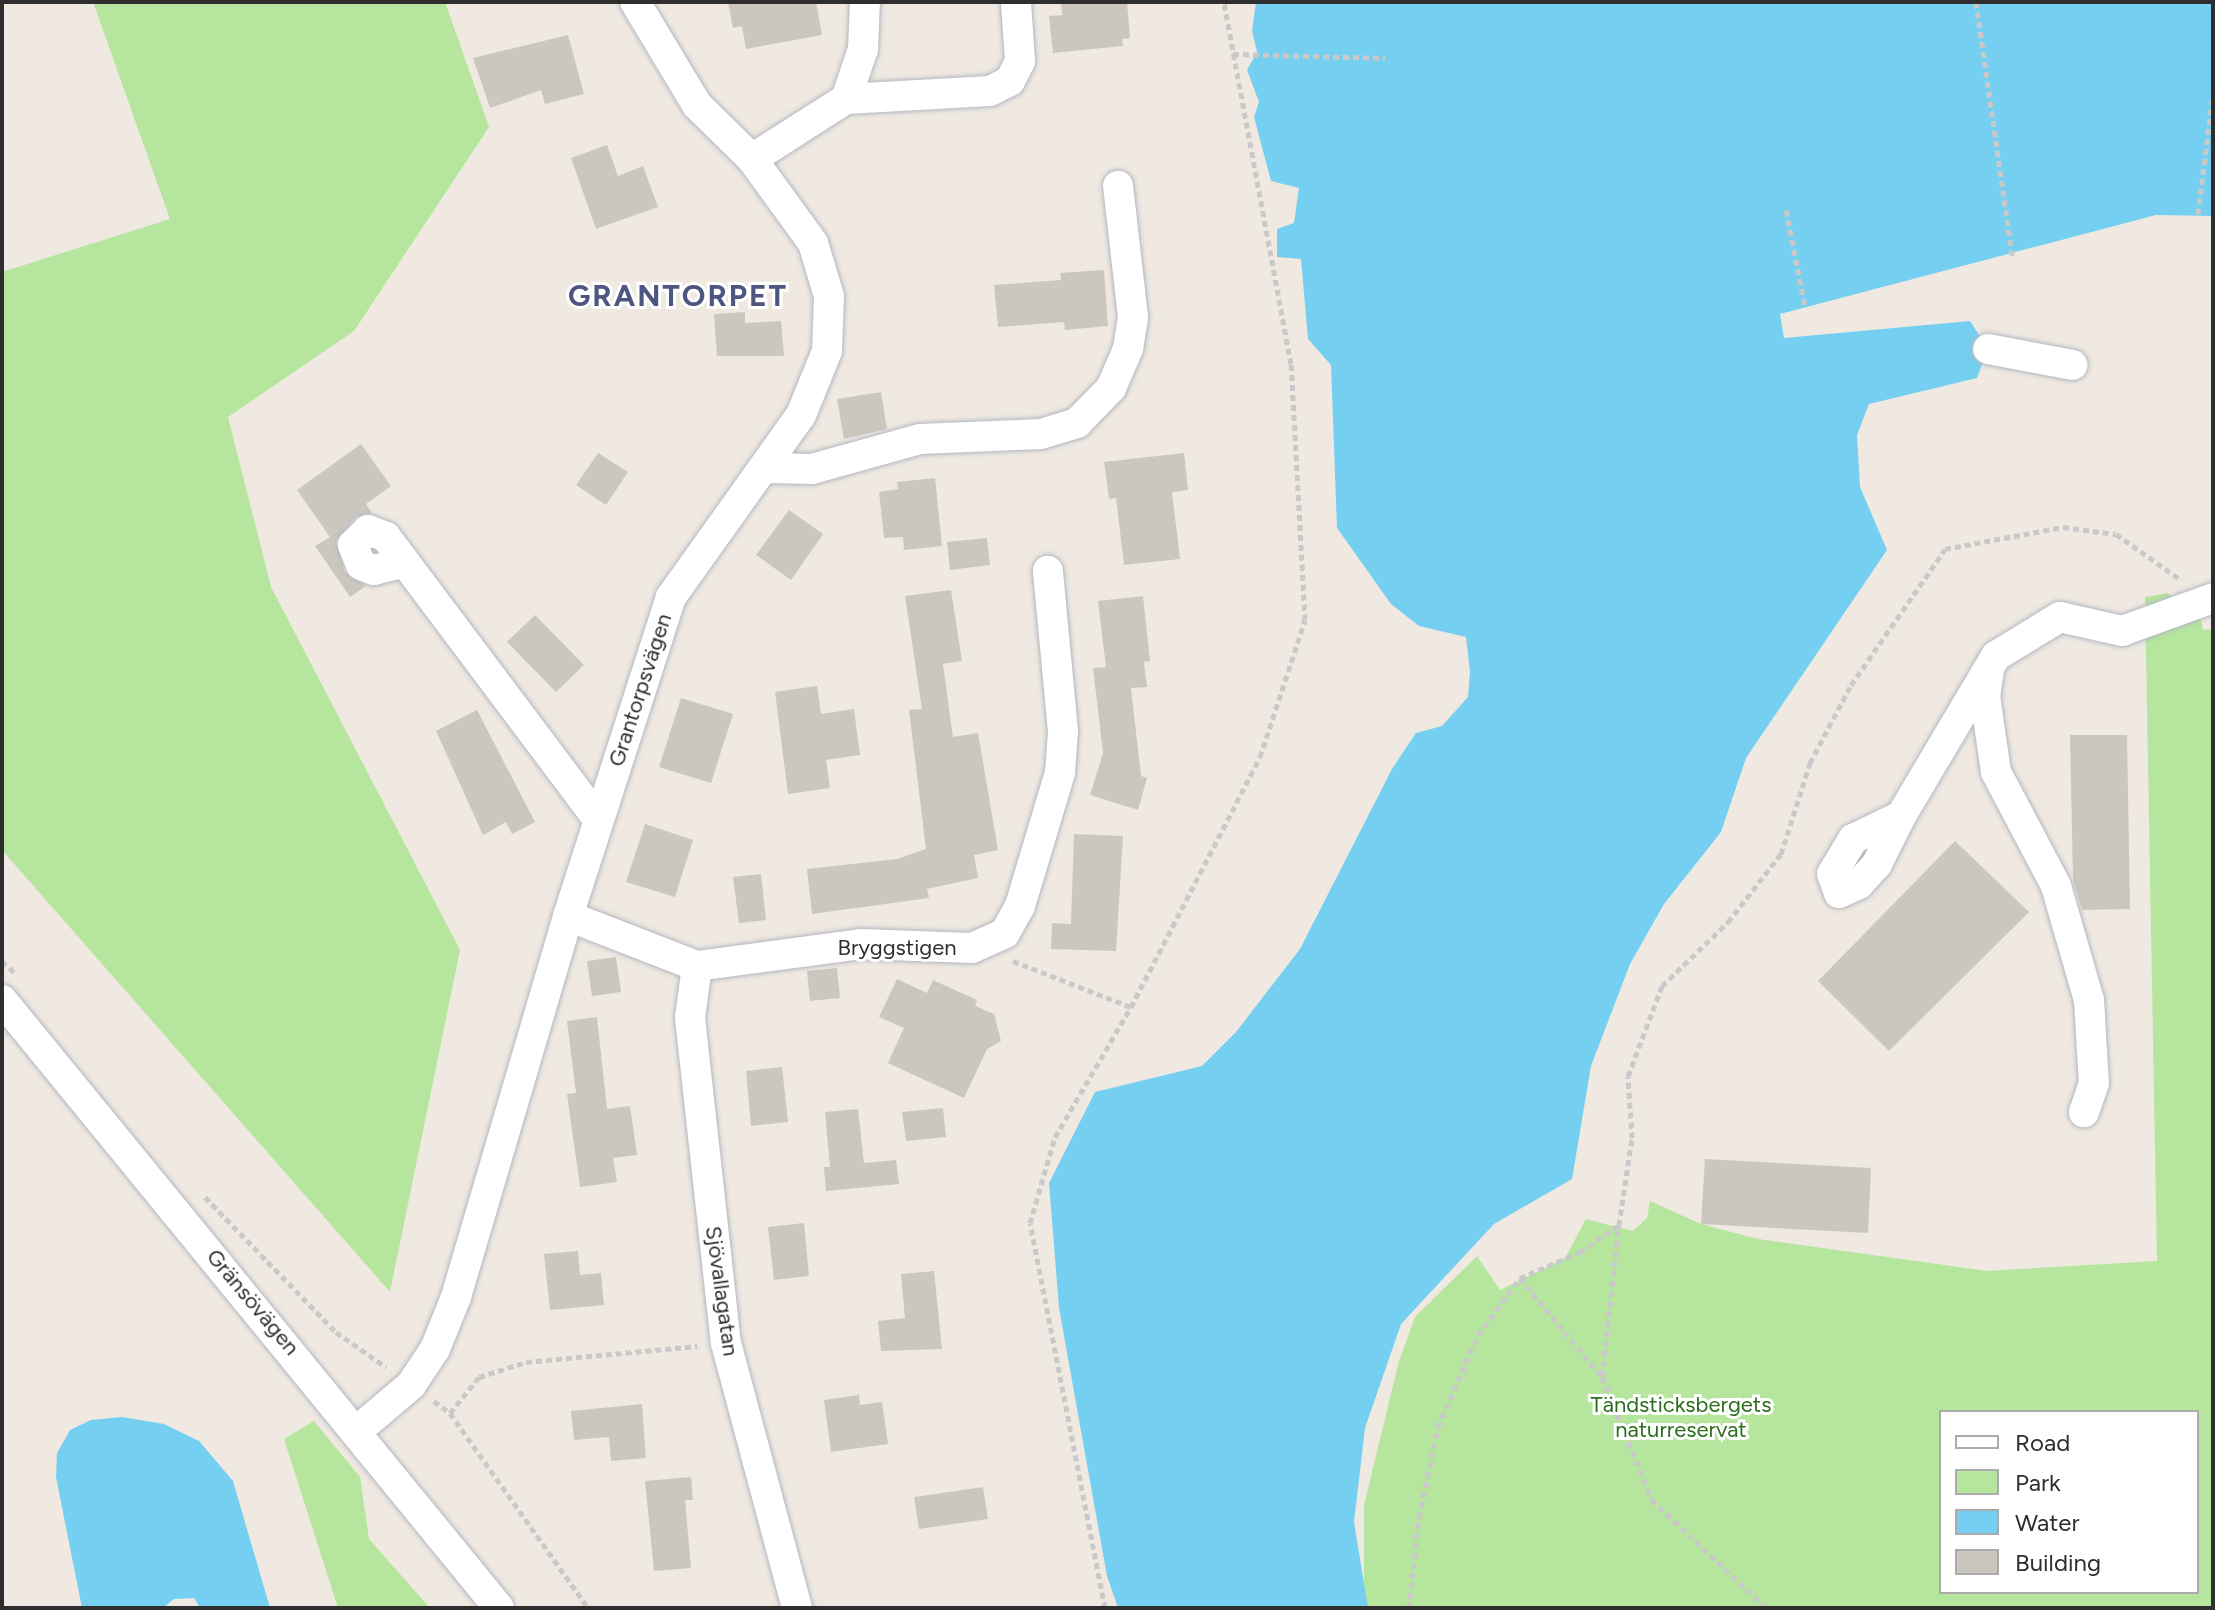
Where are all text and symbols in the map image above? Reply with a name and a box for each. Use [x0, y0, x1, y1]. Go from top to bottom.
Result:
district label: GRANTORPET [568, 278, 788, 314]
street label: Grantorpsvägen [603, 610, 677, 770]
street label: Bryggstigen [838, 935, 956, 961]
street label: Sjövallagatan [700, 1224, 744, 1358]
street label: Gränsövägen [201, 1244, 305, 1360]
park label: Tändsticksbergets naturreservat [1591, 1391, 1771, 1442]
legend [1939, 1410, 2199, 1594]
text: Road [2015, 1428, 2070, 1457]
text: Park [2015, 1468, 2061, 1497]
text: Water [2015, 1508, 2080, 1537]
text: Building [2015, 1548, 2101, 1577]

